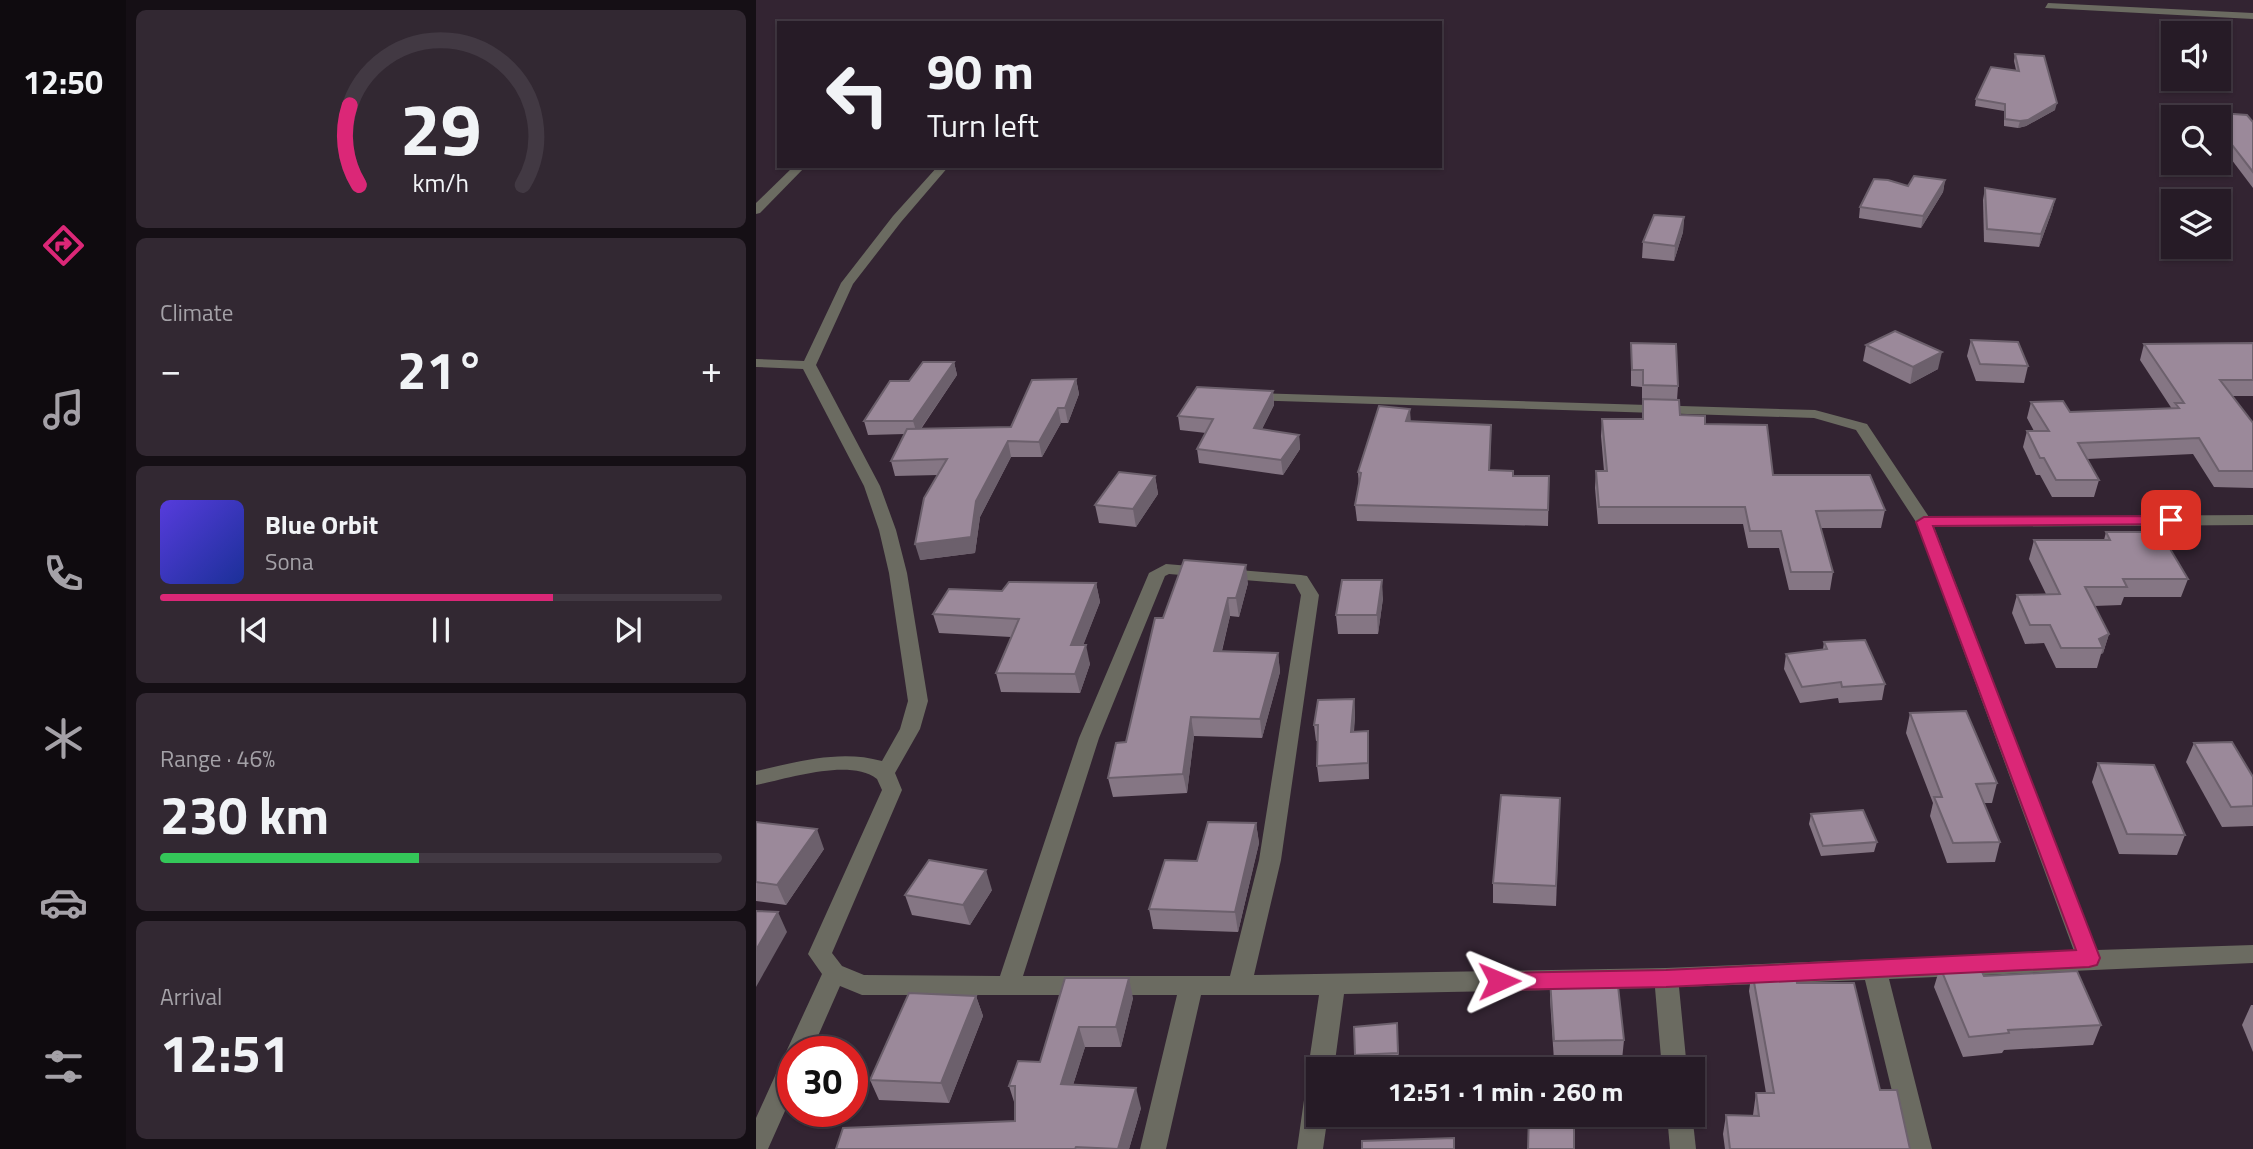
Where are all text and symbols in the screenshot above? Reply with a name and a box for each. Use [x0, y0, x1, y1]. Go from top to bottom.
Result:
map controls [2161, 21, 2231, 259]
button: sound [2161, 21, 2231, 91]
text: 90 m [927, 33, 1034, 108]
icon: left [812, 49, 903, 140]
text: 12:50 [23, 58, 103, 106]
text: 29 [400, 73, 482, 183]
text: Turn left [927, 101, 1039, 149]
button: search [2161, 105, 2231, 175]
text: km/h [413, 164, 469, 202]
button: layers [2161, 189, 2231, 259]
icon: directions [39, 221, 88, 270]
text: Climate [160, 295, 233, 330]
text: 21° [397, 330, 485, 409]
text: − [160, 340, 181, 398]
text: + [701, 340, 722, 398]
icon: music [39, 385, 88, 434]
pin [2141, 490, 2201, 550]
icon: arrive [2152, 501, 2190, 539]
text: Blue Orbit [265, 505, 378, 544]
text: Sona [265, 544, 313, 579]
icon: phone [39, 549, 88, 598]
icon: previous [235, 611, 273, 649]
icon: pause [422, 611, 460, 649]
icon: next [609, 611, 647, 649]
icon: climate [39, 714, 88, 763]
text: Range · 46% [160, 741, 275, 776]
text: 230 km [160, 775, 329, 854]
icon: car [39, 878, 88, 927]
position arrow [1462, 944, 1536, 1018]
text: Arrival [160, 979, 222, 1014]
text: 12:51 [160, 1013, 290, 1092]
speed limit sign: 30 [777, 1036, 868, 1127]
icon: filters [39, 1042, 88, 1091]
text: 12:51 · 1 min · 260 m [1388, 1072, 1623, 1111]

